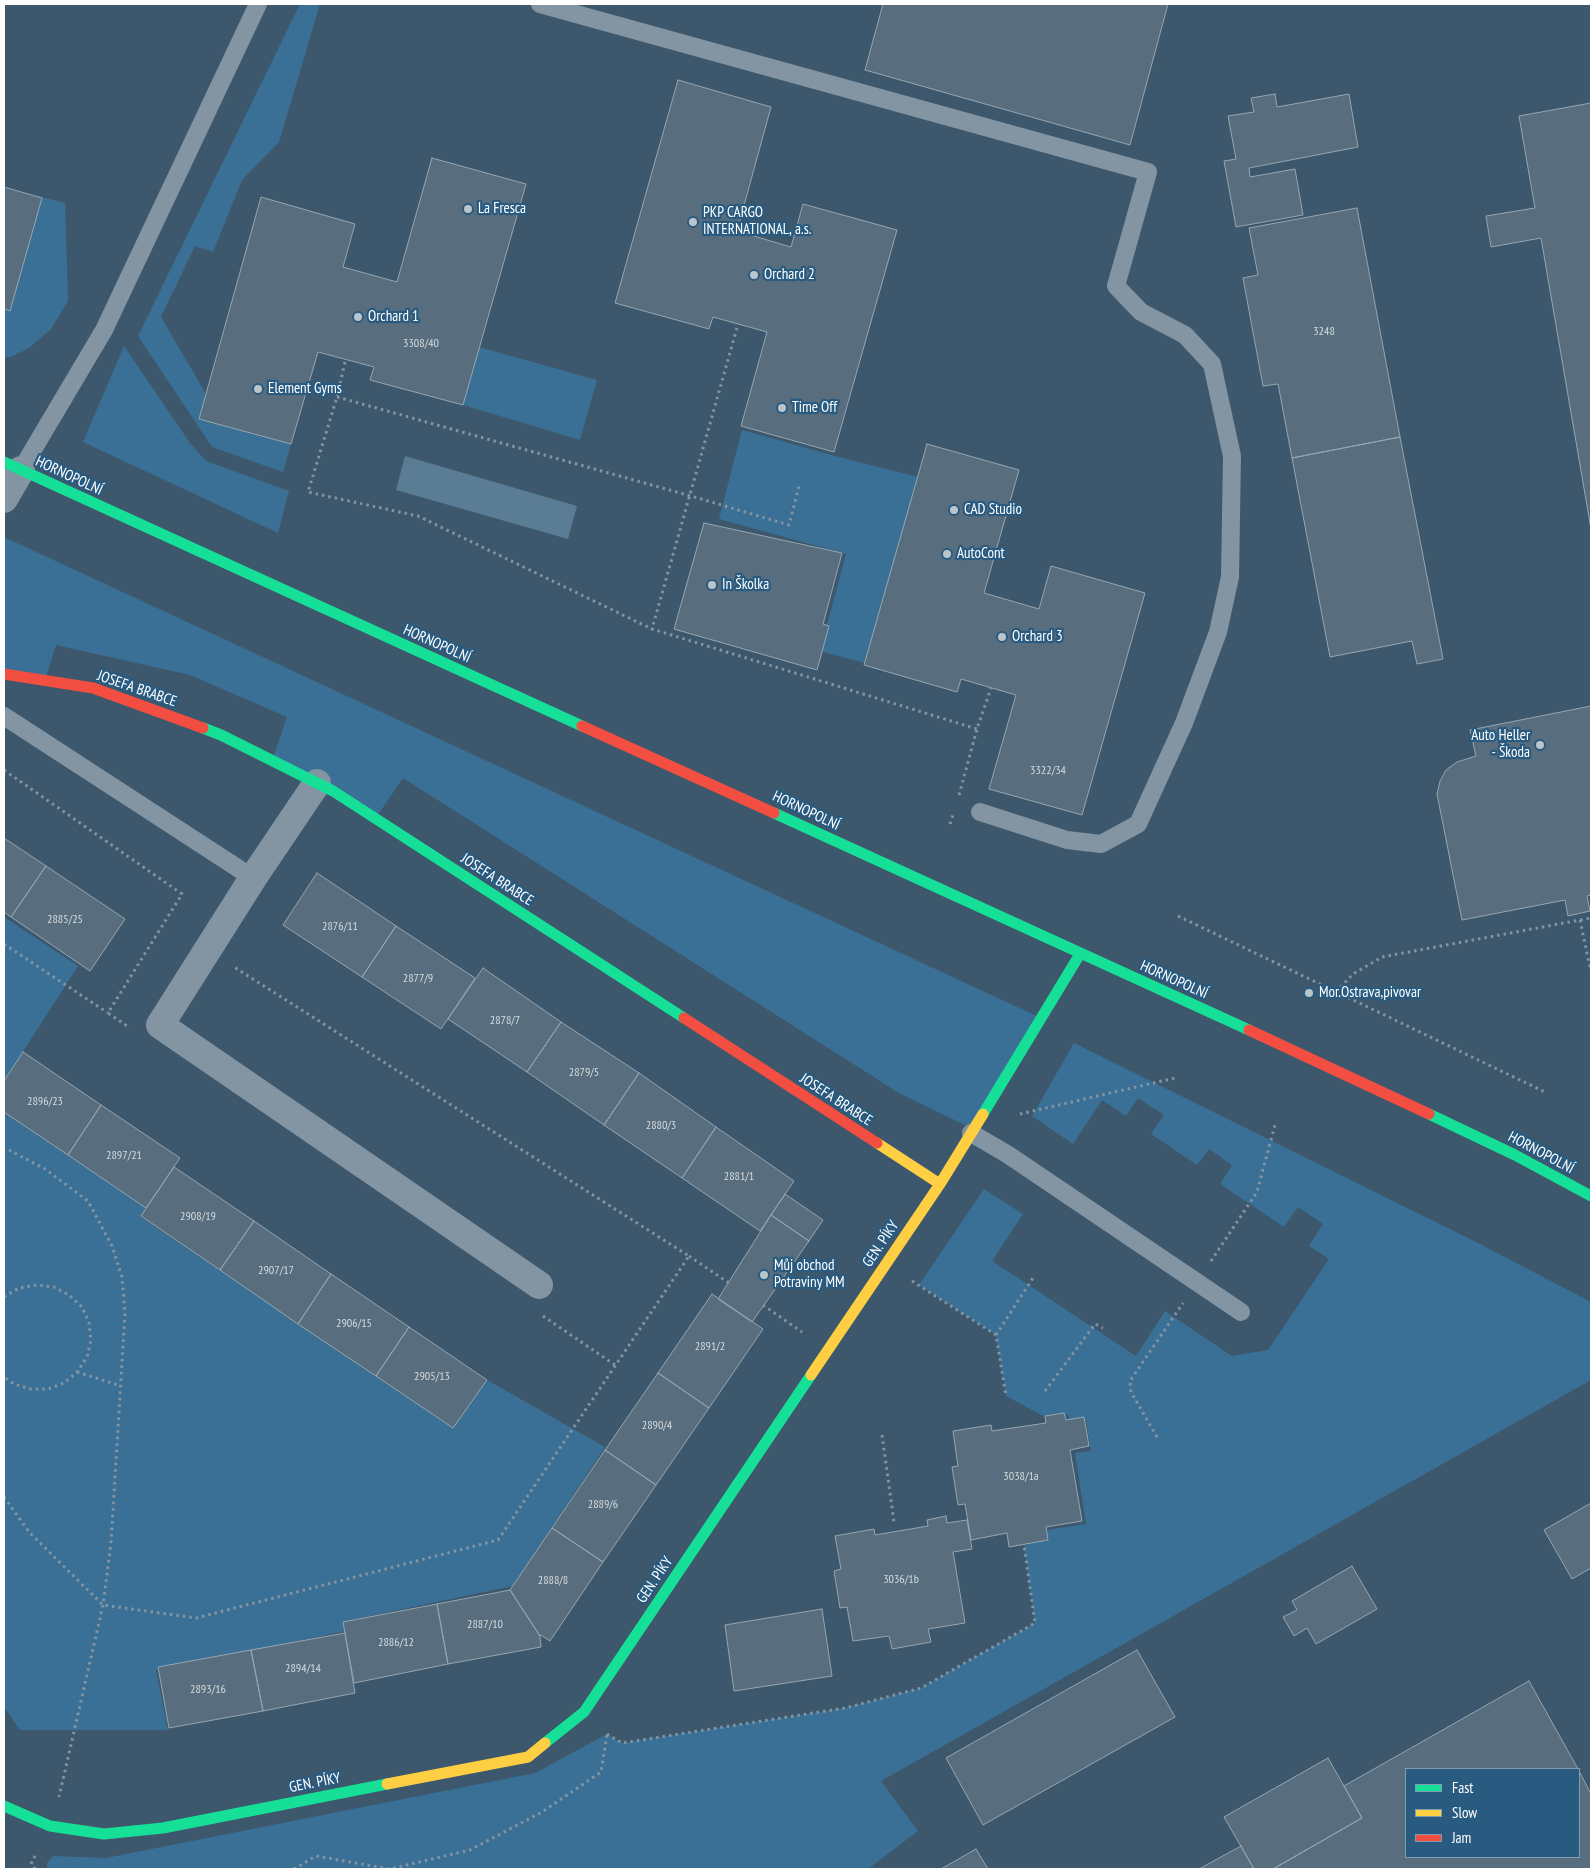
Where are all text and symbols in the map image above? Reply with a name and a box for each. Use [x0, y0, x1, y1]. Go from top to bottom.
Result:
place label: La Fresca [478, 200, 526, 218]
marker: La Fresca [462, 203, 474, 215]
place label: PKP CARGO INTERNATIONAL, a.s. [703, 204, 811, 239]
marker: PKP CARGO INTERNATIONAL, a.s. [687, 216, 699, 228]
place label: Orchard 2 [764, 266, 815, 284]
marker: Orchard 2 [748, 269, 760, 281]
place label: Orchard 1 [368, 308, 419, 326]
marker: Orchard 1 [352, 311, 364, 323]
house number: 3248 [1313, 325, 1335, 339]
house number: 3308/40 [403, 337, 439, 351]
place label: Element Gyms [268, 380, 342, 398]
marker: Element Gyms [252, 383, 264, 395]
place label: Time Off [792, 399, 837, 417]
marker: Time Off [776, 402, 788, 414]
street label: HORNOPOLNÍ [32, 453, 106, 499]
place label: CAD Studio [964, 501, 1022, 519]
marker: CAD Studio [948, 504, 960, 516]
place label: AutoCont [957, 545, 1005, 563]
marker: AutoCont [941, 548, 953, 560]
place label: In Školka [722, 576, 769, 594]
marker: In Školka [706, 579, 718, 591]
street label: HORNOPOLNÍ [400, 621, 474, 667]
place label: Orchard 3 [1012, 628, 1063, 646]
marker: Orchard 3 [996, 631, 1008, 643]
street label: JOSEFA BRABCE [95, 667, 179, 711]
place label: Auto Heller - Škoda [1471, 727, 1530, 762]
marker: Auto Heller - Škoda [1534, 739, 1546, 751]
house number: 3322/34 [1030, 764, 1066, 778]
street label: HORNOPOLNÍ [769, 788, 843, 834]
street label: JOSEFA BRABCE [457, 850, 537, 910]
house number: 2885/25 [47, 913, 83, 927]
house number: 2876/11 [322, 920, 358, 934]
street label: HORNOPOLNÍ [1137, 957, 1211, 1003]
house number: 2877/9 [403, 972, 433, 986]
place label: Mor.Ostrava,pivovar [1319, 984, 1421, 1002]
marker: Mor.Ostrava,pivovar [1303, 987, 1315, 999]
house number: 2878/7 [490, 1014, 520, 1028]
house number: 2879/5 [569, 1066, 599, 1080]
street label: JOSEFA BRABCE [796, 1070, 876, 1130]
house number: 2896/23 [27, 1095, 63, 1109]
house number: 2880/3 [646, 1119, 676, 1133]
street label: HORNOPOLNÍ [1505, 1128, 1577, 1178]
house number: 2897/21 [106, 1149, 142, 1163]
house number: 2881/1 [724, 1170, 754, 1184]
house number: 2908/19 [180, 1210, 216, 1224]
street label: GEN. PÍKY [859, 1217, 903, 1271]
place label: Můj obchod Potraviny MM [774, 1257, 845, 1292]
house number: 2907/17 [258, 1264, 294, 1278]
marker: Můj obchod Potraviny MM [758, 1269, 770, 1281]
house number: 2906/15 [336, 1317, 372, 1331]
house number: 2891/2 [695, 1340, 725, 1354]
house number: 2905/13 [414, 1370, 450, 1384]
house number: 2890/4 [642, 1419, 672, 1433]
house number: 3038/1a [1003, 1470, 1039, 1484]
house number: 2889/6 [588, 1498, 618, 1512]
street label: GEN. PÍKY [633, 1553, 677, 1607]
house number: 3036/1b [883, 1573, 919, 1587]
house number: 2888/8 [538, 1574, 568, 1588]
house number: 2887/10 [467, 1618, 503, 1632]
house number: 2886/12 [378, 1636, 414, 1650]
house number: 2894/14 [285, 1662, 321, 1676]
house number: 2893/16 [190, 1683, 226, 1697]
legend [1405, 1768, 1580, 1858]
street label: GEN. PÍKY [288, 1769, 342, 1797]
text: Fast [1452, 1778, 1473, 1797]
text: Slow [1452, 1803, 1477, 1822]
text: Jam [1452, 1828, 1471, 1847]

